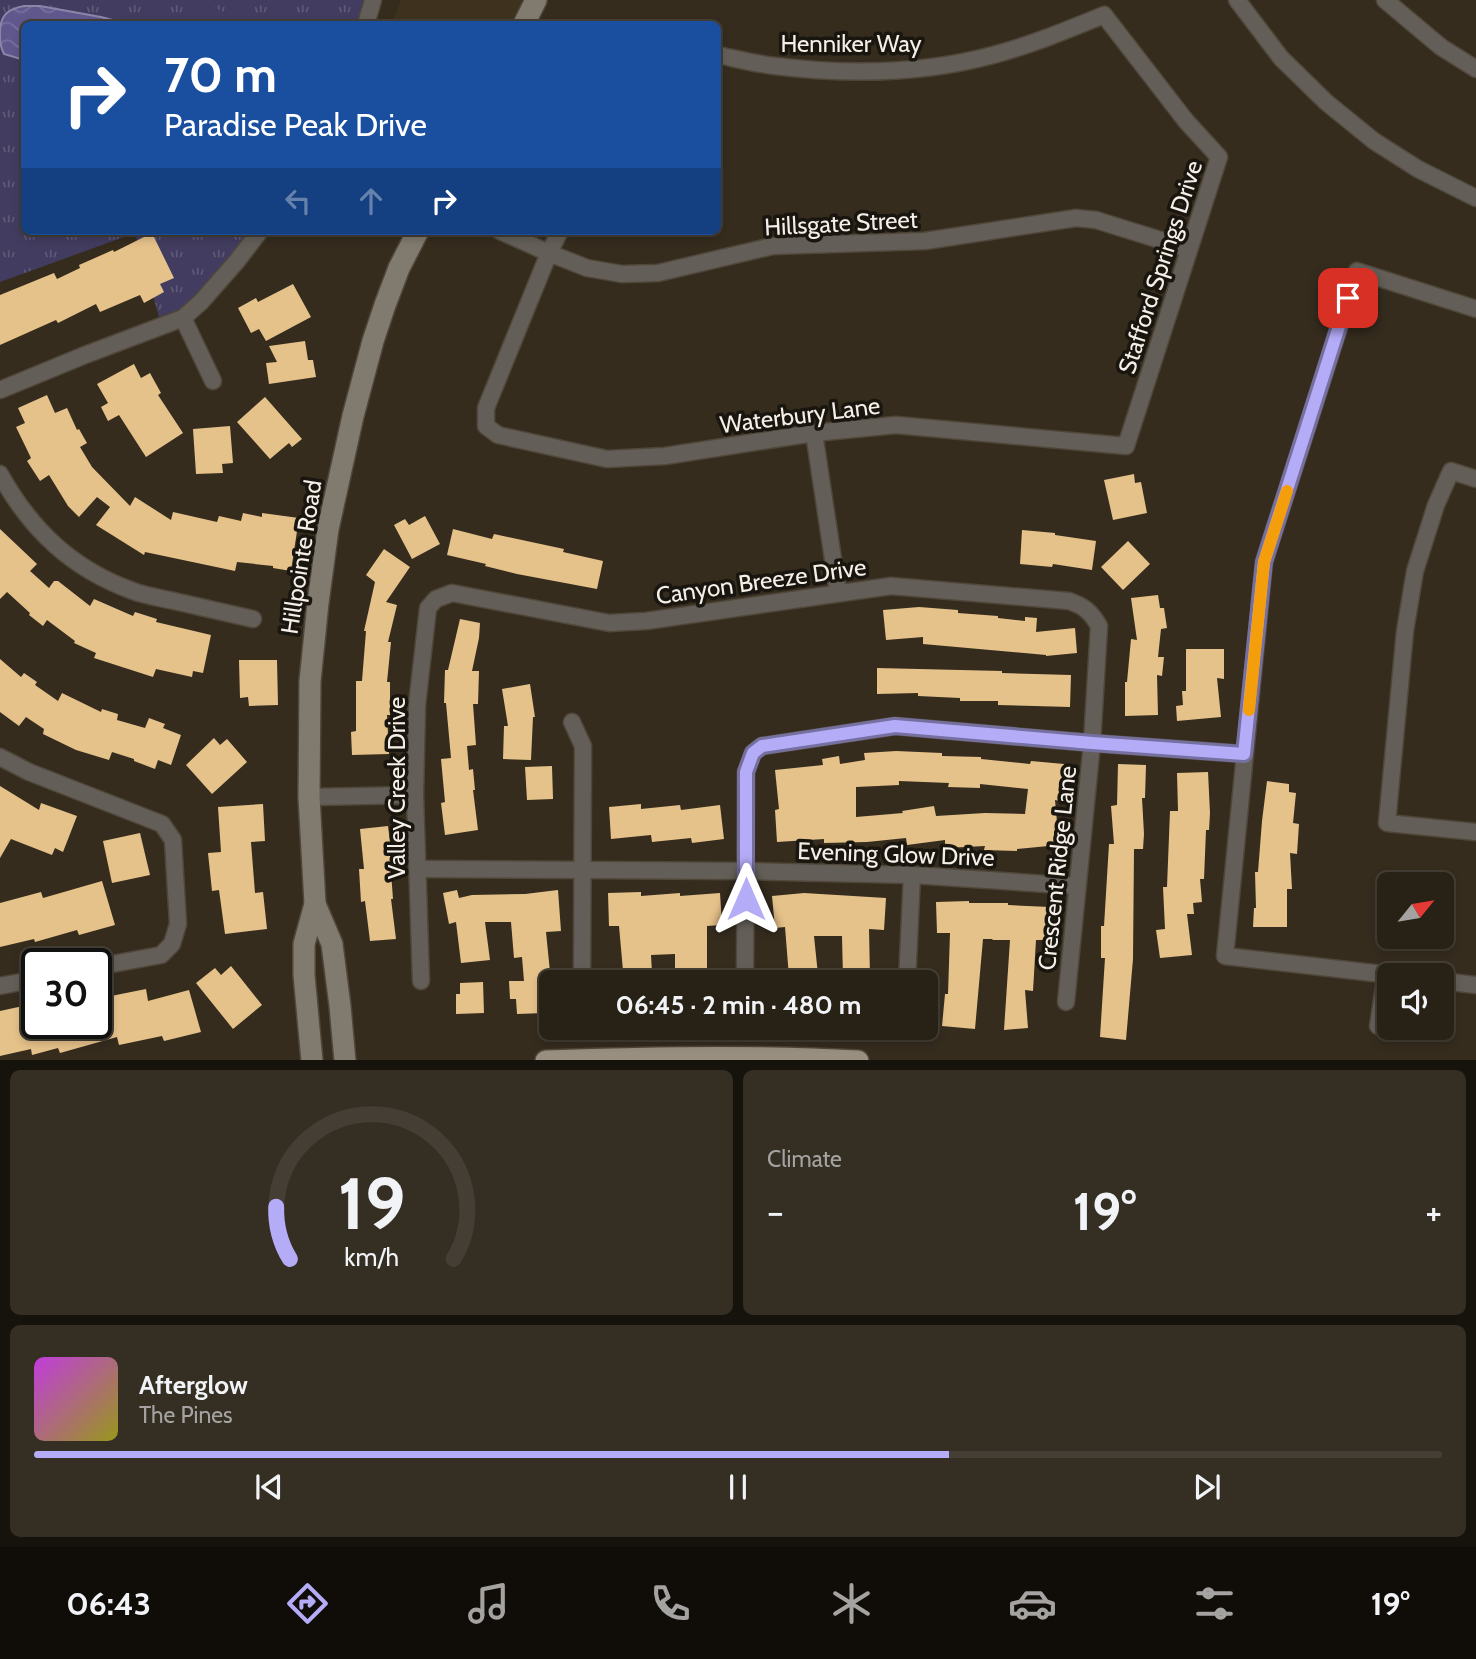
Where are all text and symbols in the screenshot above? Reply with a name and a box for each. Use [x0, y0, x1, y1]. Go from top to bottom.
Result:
street label: Henniker Way [780, 29, 922, 58]
text: 70 m [164, 45, 277, 104]
icon: right [49, 49, 140, 140]
text: Paradise Peak Drive [164, 105, 427, 144]
street label: Stafford Springs Drive [1112, 157, 1208, 377]
icon: left [279, 182, 317, 220]
icon: ahead [352, 182, 390, 220]
icon: right [425, 182, 463, 220]
street label: Hillsgate Street [764, 204, 918, 242]
pin [1318, 268, 1378, 328]
icon: arrive [1329, 279, 1367, 317]
street label: Waterbury Lane [718, 391, 882, 439]
street label: Hillpointe Road [274, 478, 328, 636]
street label: Canyon Breeze Drive [654, 552, 868, 610]
street label: Valley Creek Drive [382, 697, 411, 879]
street label: Crescent Ridge Lane [1032, 764, 1082, 972]
street label: Evening Glow Drive [797, 836, 995, 872]
position arrow [709, 862, 783, 936]
north arrow [1377, 872, 1454, 948]
map controls [1377, 872, 1454, 1040]
speed limit sign: 30 [21, 948, 112, 1039]
button: sound [1377, 963, 1454, 1040]
text: 06:45 · 2 min · 480 m [616, 989, 861, 1021]
text: Climate [767, 1145, 842, 1173]
text: 19 [338, 1159, 405, 1247]
text: 19° [1073, 1180, 1136, 1243]
text: − [767, 1188, 784, 1235]
text: + [1425, 1188, 1442, 1235]
text: km/h [344, 1241, 399, 1271]
text: Afterglow [139, 1369, 248, 1401]
text: The Pines [139, 1401, 233, 1429]
icon: previous [250, 1468, 288, 1506]
icon: pause [719, 1468, 757, 1506]
icon: next [1188, 1468, 1226, 1506]
icon: directions [283, 1579, 332, 1628]
icon: music [464, 1579, 513, 1628]
icon: phone [646, 1579, 695, 1628]
icon: climate [827, 1579, 876, 1628]
icon: car [1008, 1579, 1057, 1628]
icon: filters [1190, 1579, 1239, 1628]
text: 06:43 [66, 1584, 151, 1623]
text: 19° [1371, 1584, 1410, 1623]

